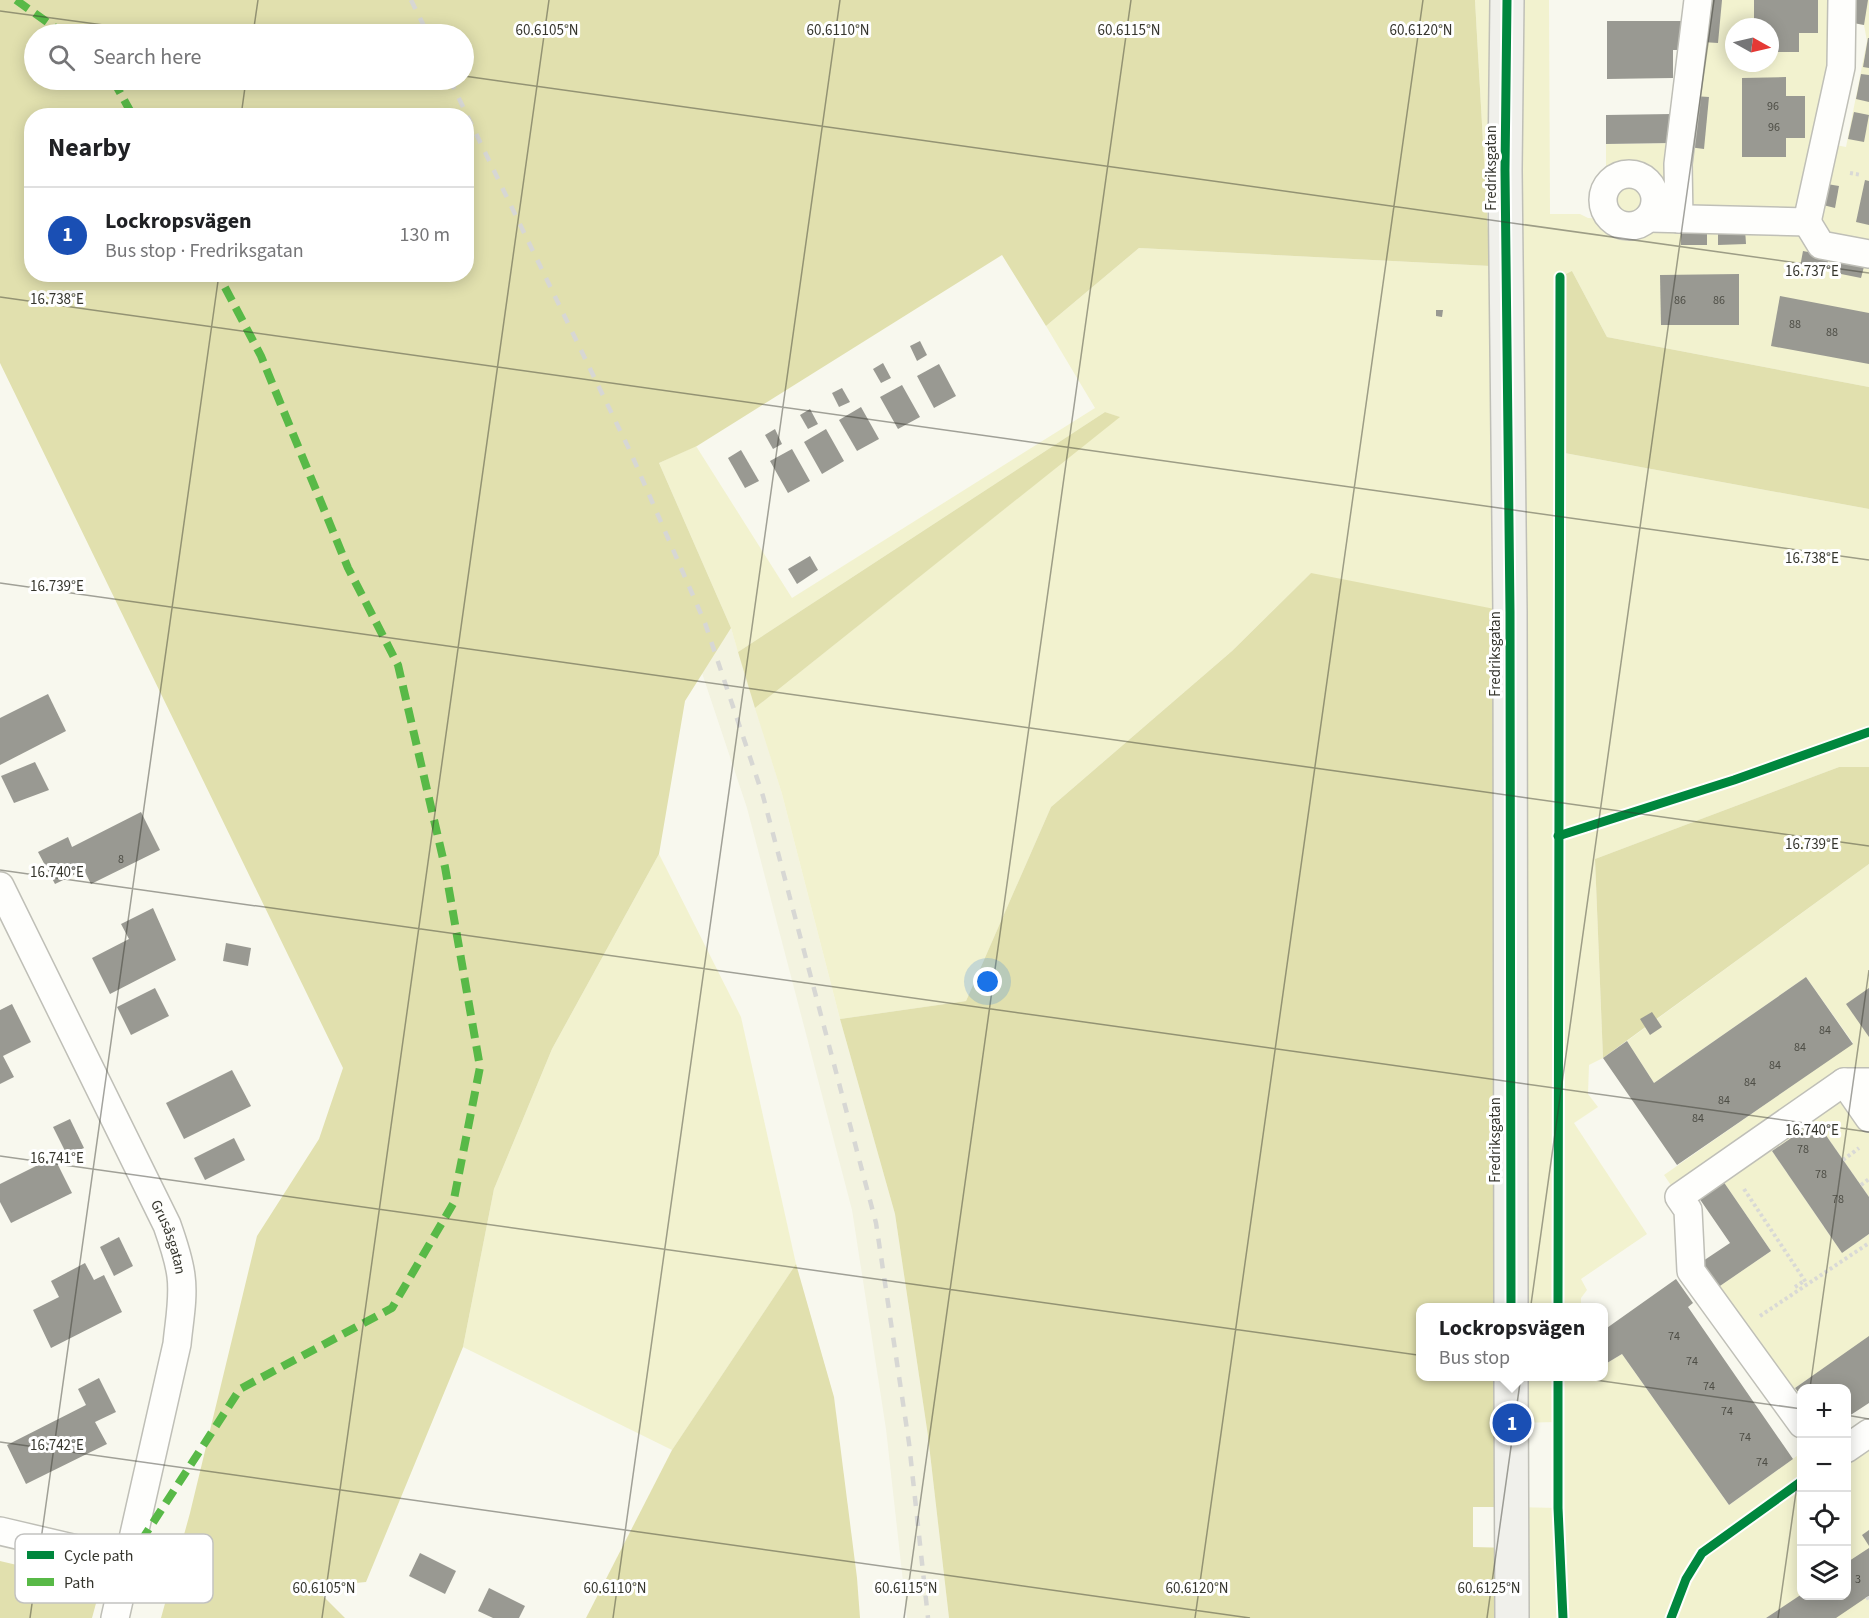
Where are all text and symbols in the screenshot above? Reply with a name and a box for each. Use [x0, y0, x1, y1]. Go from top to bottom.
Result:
north arrow [1725, 18, 1779, 72]
text: 60.6105°N [515, 20, 579, 41]
text: 60.6110°N [806, 20, 870, 41]
text: 60.6115°N [1097, 20, 1161, 41]
text: 60.6120°N [1389, 20, 1453, 41]
search box [24, 24, 474, 90]
icon: search [45, 41, 78, 74]
text: Search here [93, 41, 201, 73]
house number: 96 [1767, 98, 1779, 115]
house number: 96 [1768, 119, 1780, 136]
street label: Fredriksgatan [1481, 125, 1502, 211]
text: Nearby [48, 129, 131, 166]
text: Lockropsvägen [105, 205, 252, 237]
text: 1 [62, 221, 73, 249]
text: 130 m [400, 221, 450, 249]
text: Bus stop · Fredriksgatan [105, 237, 304, 265]
text: 16.737°E [1785, 261, 1839, 282]
text: 16.738°E [30, 289, 84, 310]
house number: 86 [1674, 292, 1686, 309]
house number: 86 [1713, 292, 1725, 309]
house number: 88 [1789, 316, 1801, 333]
house number: 88 [1826, 324, 1838, 341]
text: 16.738°E [1785, 548, 1839, 569]
text: 16.739°E [30, 576, 84, 597]
street label: Fredriksgatan [1485, 611, 1506, 697]
text: 16.739°E [1785, 834, 1839, 855]
house number: 8 [118, 851, 124, 868]
text: 16.740°E [30, 862, 84, 883]
your location [973, 967, 1002, 996]
house number: 84 [1819, 1022, 1831, 1039]
house number: 84 [1794, 1039, 1806, 1056]
house number: 84 [1769, 1057, 1781, 1074]
house number: 84 [1744, 1074, 1756, 1091]
house number: 84 [1718, 1092, 1730, 1109]
street label: Fredriksgatan [1485, 1097, 1506, 1183]
house number: 84 [1692, 1110, 1704, 1127]
text: 16.740°E [1785, 1120, 1839, 1141]
house number: 78 [1797, 1141, 1809, 1158]
text: 16.741°E [30, 1148, 84, 1169]
house number: 78 [1815, 1166, 1827, 1183]
house number: 78 [1832, 1191, 1844, 1208]
street label: Grusåsgatan [145, 1196, 191, 1276]
popup [1416, 1303, 1608, 1381]
text: Lockropsvägen [1439, 1312, 1585, 1344]
house number: 74 [1668, 1328, 1680, 1345]
text: Bus stop [1439, 1344, 1510, 1372]
house number: 74 [1686, 1353, 1698, 1370]
house number: 74 [1703, 1378, 1715, 1395]
map controls [1797, 1384, 1851, 1600]
button: + [1797, 1384, 1851, 1438]
pin: 1 [1492, 1400, 1532, 1446]
house number: 74 [1721, 1403, 1733, 1420]
house number: 74 [1739, 1429, 1751, 1446]
text: 16.742°E [30, 1435, 84, 1456]
button: − [1797, 1438, 1851, 1492]
house number: 74 [1756, 1454, 1768, 1471]
button: locate [1797, 1492, 1851, 1546]
legend [15, 1534, 213, 1603]
text: Cycle path [64, 1545, 133, 1567]
button: layers [1797, 1546, 1851, 1600]
house number: 3 [1855, 1571, 1861, 1588]
text: Path [64, 1572, 94, 1594]
text: 60.6105°N [292, 1578, 356, 1599]
text: 60.6110°N [583, 1578, 647, 1599]
text: 60.6115°N [874, 1578, 938, 1599]
text: 60.6120°N [1165, 1578, 1229, 1599]
text: 60.6125°N [1457, 1578, 1521, 1599]

